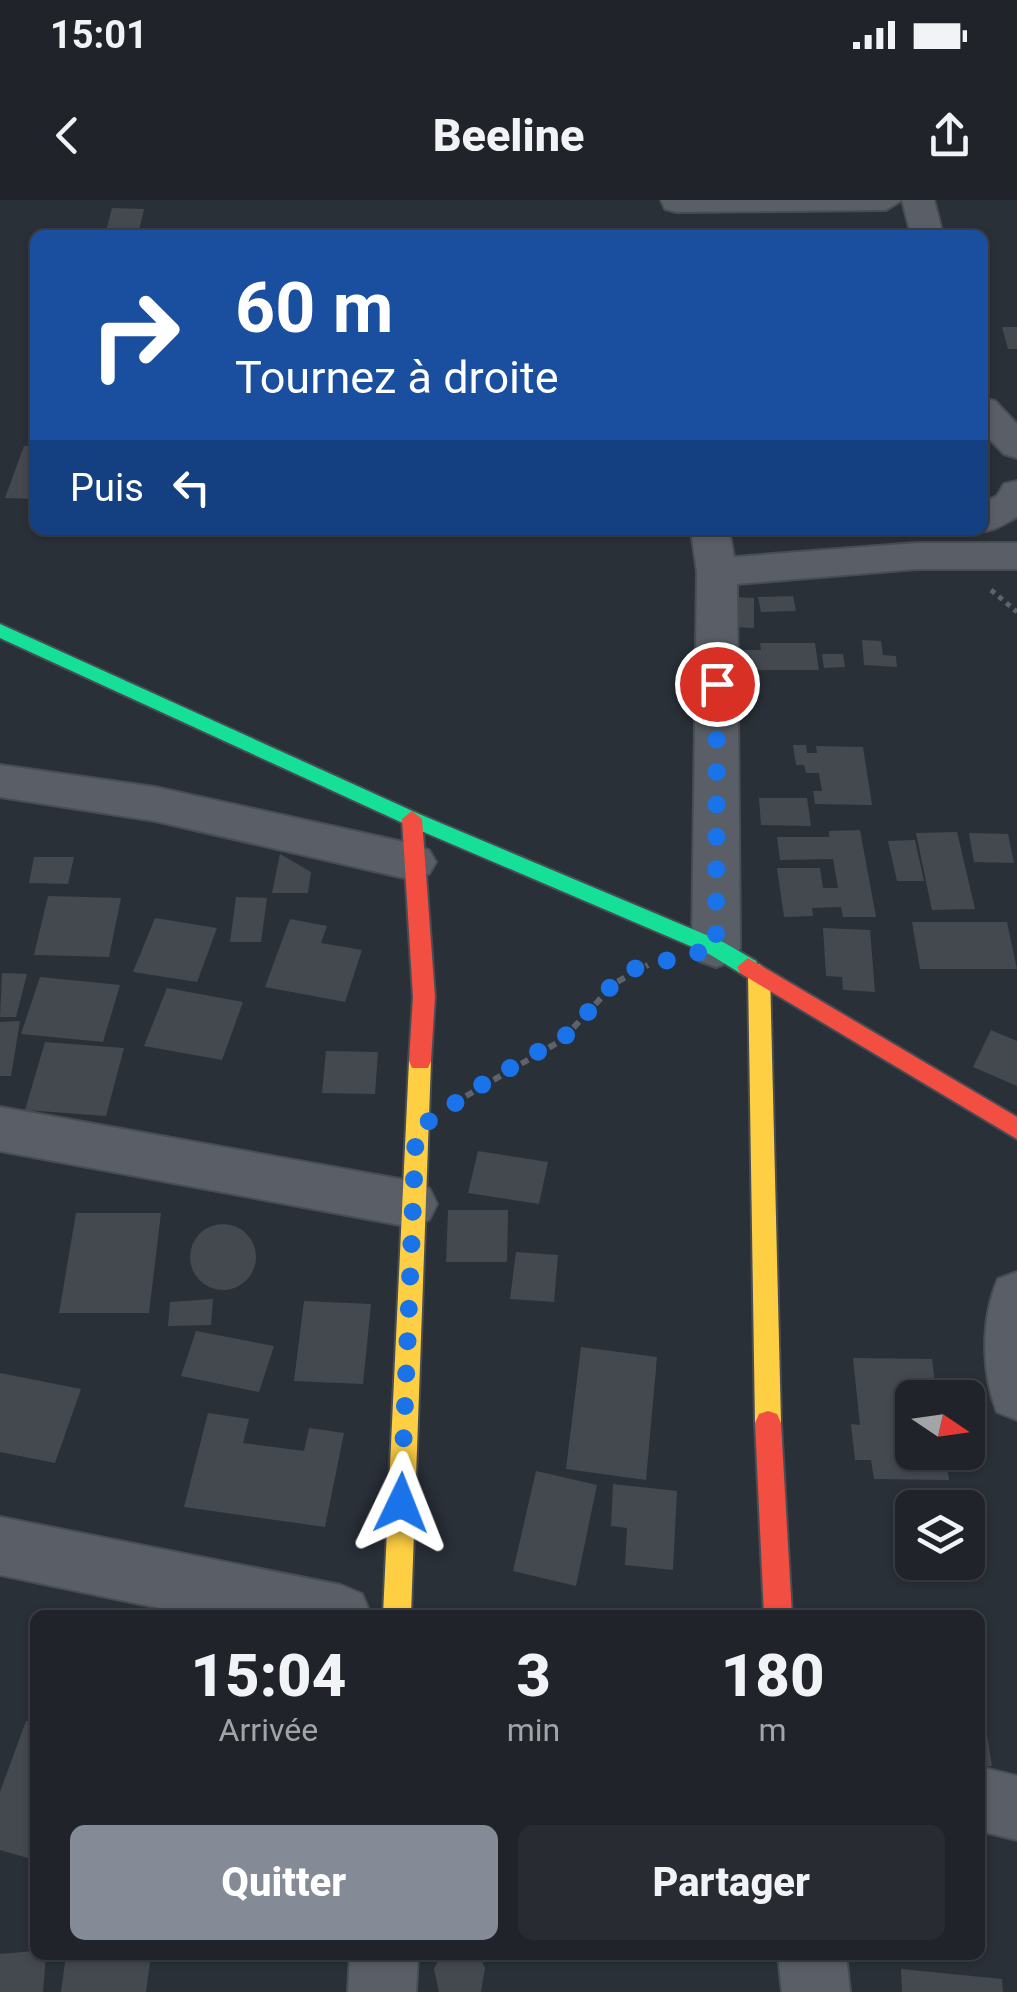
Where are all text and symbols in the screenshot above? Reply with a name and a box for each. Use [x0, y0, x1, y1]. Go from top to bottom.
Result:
text: 15:01 [50, 13, 148, 57]
icon: back [40, 108, 95, 163]
icon: share [922, 108, 977, 163]
text: Beeline [433, 109, 584, 162]
text: 60 m [235, 267, 393, 349]
icon: right [70, 270, 200, 400]
text: Tournez à droite [235, 351, 559, 404]
icon: left [164, 460, 219, 515]
text: Puis [70, 466, 144, 510]
pin [675, 642, 760, 727]
icon: arrive [690, 657, 745, 712]
north arrow [895, 1380, 985, 1470]
map controls [895, 1380, 985, 1580]
position arrow [349, 1451, 453, 1555]
button: layers [895, 1490, 985, 1580]
text: 15:04 [190, 1640, 346, 1711]
text: 3 [516, 1640, 551, 1711]
text: 180 [721, 1640, 825, 1711]
text: Arrivée [219, 1711, 318, 1749]
text: min [507, 1711, 560, 1749]
text: m [759, 1711, 787, 1749]
button: Quitter [70, 1825, 498, 1940]
button: Partager [518, 1825, 945, 1940]

